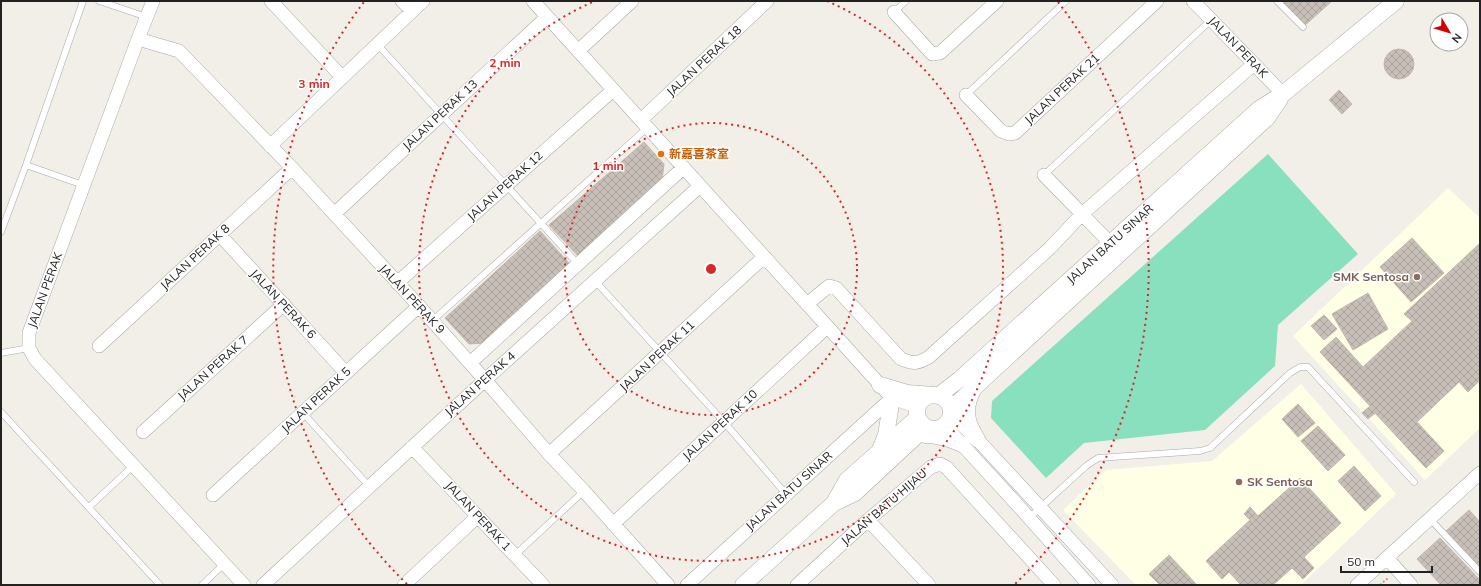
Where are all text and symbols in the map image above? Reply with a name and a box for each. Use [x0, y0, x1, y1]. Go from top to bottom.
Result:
north arrow [1429, 12, 1469, 52]
street label: JALAN PERAK [1205, 13, 1272, 81]
street label: JALAN PERAK 18 [663, 22, 744, 99]
text: N [1449, 31, 1465, 46]
street label: JALAN PERAK 21 [1021, 50, 1102, 127]
text: 2 min [489, 55, 521, 70]
text: 3 min [298, 76, 330, 91]
street label: JALAN PERAK 13 [399, 76, 480, 153]
place label: 新嘉喜茶室 [669, 146, 729, 161]
street label: JALAN PERAK 12 [464, 148, 546, 224]
marker: 新嘉喜茶室 [656, 149, 666, 159]
text: 1 min [592, 158, 624, 173]
street label: JALAN BATU SINAR [1063, 201, 1156, 287]
street label: JALAN PERAK 8 [157, 221, 233, 293]
street label: JALAN PERAK [24, 250, 65, 330]
street label: JALAN PERAK 9 [376, 261, 448, 337]
centre of rings [704, 262, 718, 276]
street label: JALAN PERAK 6 [247, 266, 319, 342]
place label: SMK Sentosa [1333, 269, 1409, 284]
marker: SMK Sentosa [1412, 272, 1422, 282]
street label: JALAN PERAK 11 [616, 317, 697, 394]
street label: JALAN PERAK 7 [174, 332, 251, 403]
street label: JALAN PERAK 4 [441, 348, 518, 419]
street label: JALAN PERAK 5 [278, 364, 354, 436]
street label: JALAN PERAK 10 [679, 386, 760, 463]
street label: JALAN BATU SINAR [742, 448, 835, 534]
street label: JALAN BATU HIJAU [838, 465, 930, 548]
place label: SK Sentosa [1247, 474, 1313, 489]
marker: SK Sentosa [1234, 477, 1244, 487]
street label: JALAN PERAK 1 [442, 478, 514, 554]
scale bar [1341, 548, 1432, 574]
text: 50 m [1347, 554, 1375, 569]

